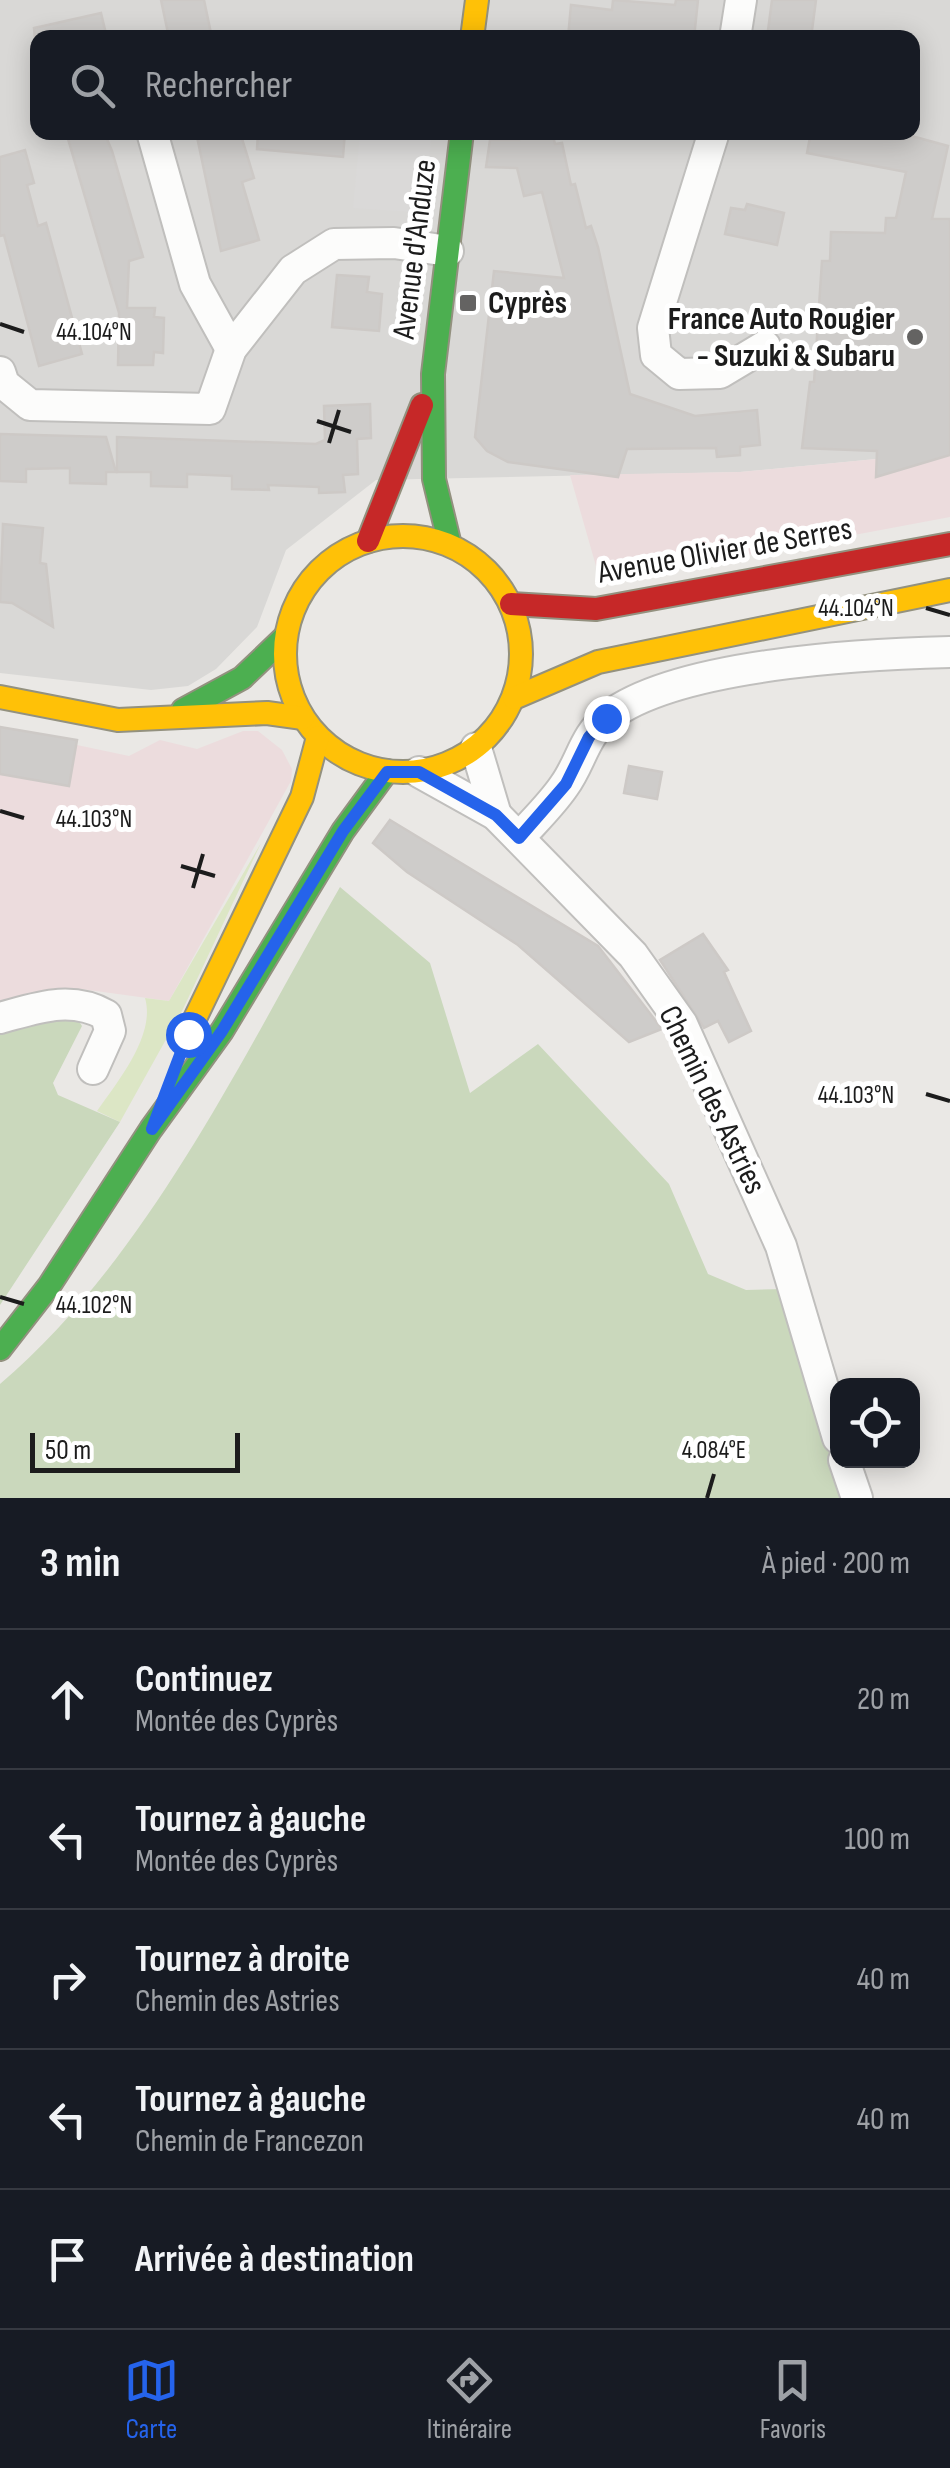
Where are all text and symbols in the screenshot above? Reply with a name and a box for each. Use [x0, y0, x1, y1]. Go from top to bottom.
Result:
search box [30, 30, 920, 140]
icon: search [65, 58, 120, 113]
text: Rechercher [145, 63, 292, 108]
street label: Avenue d'Anduze [385, 157, 445, 342]
place label: Cyprès [488, 284, 567, 323]
marker: Cyprès [457, 292, 479, 314]
place label: France Auto Rougier - Suzuki & Subaru [668, 300, 895, 376]
text: 44.104°N [56, 317, 132, 348]
marker: France Auto Rougier - Suzuki & Subaru [904, 326, 926, 348]
street label: Avenue Olivier de Serres [594, 509, 855, 593]
text: 44.104°N [818, 593, 894, 624]
route end [584, 696, 630, 742]
text: 44.103°N [56, 804, 132, 835]
street label: Chemin des Astries [650, 999, 774, 1201]
route start [166, 1012, 212, 1058]
text: 44.103°N [818, 1080, 894, 1111]
text: 44.102°N [56, 1290, 132, 1321]
map controls [830, 1378, 920, 1468]
button: locate [830, 1378, 920, 1468]
scale bar [30, 1428, 240, 1472]
text: 50 m [45, 1434, 91, 1467]
text: 4.084°E [682, 1435, 746, 1466]
text: 3 min [40, 1538, 120, 1589]
text: À pied · 200 m [762, 1544, 910, 1583]
text: Continuez [135, 1657, 273, 1702]
icon: ahead [40, 1672, 95, 1727]
text: 20 m [857, 1680, 910, 1719]
text: Montée des Cyprès [135, 1702, 338, 1741]
text: Tournez à gauche [135, 1797, 366, 1842]
icon: left [40, 1812, 95, 1867]
text: 100 m [845, 1820, 910, 1859]
text: Montée des Cyprès [135, 1842, 338, 1881]
text: Tournez à droite [135, 1937, 350, 1982]
icon: right [40, 1952, 95, 2007]
text: 40 m [857, 1960, 910, 1999]
text: Chemin des Astries [135, 1982, 340, 2021]
text: Tournez à gauche [135, 2077, 366, 2122]
icon: left [40, 2092, 95, 2147]
text: 40 m [857, 2100, 910, 2139]
text: Chemin de Francezon [135, 2122, 364, 2161]
icon: arrive [40, 2232, 95, 2287]
text: Arrivée à destination [135, 2237, 414, 2282]
tab: Carte [124, 2353, 179, 2446]
tab: Itinéraire [427, 2353, 512, 2446]
tab: Favoris [760, 2353, 826, 2446]

